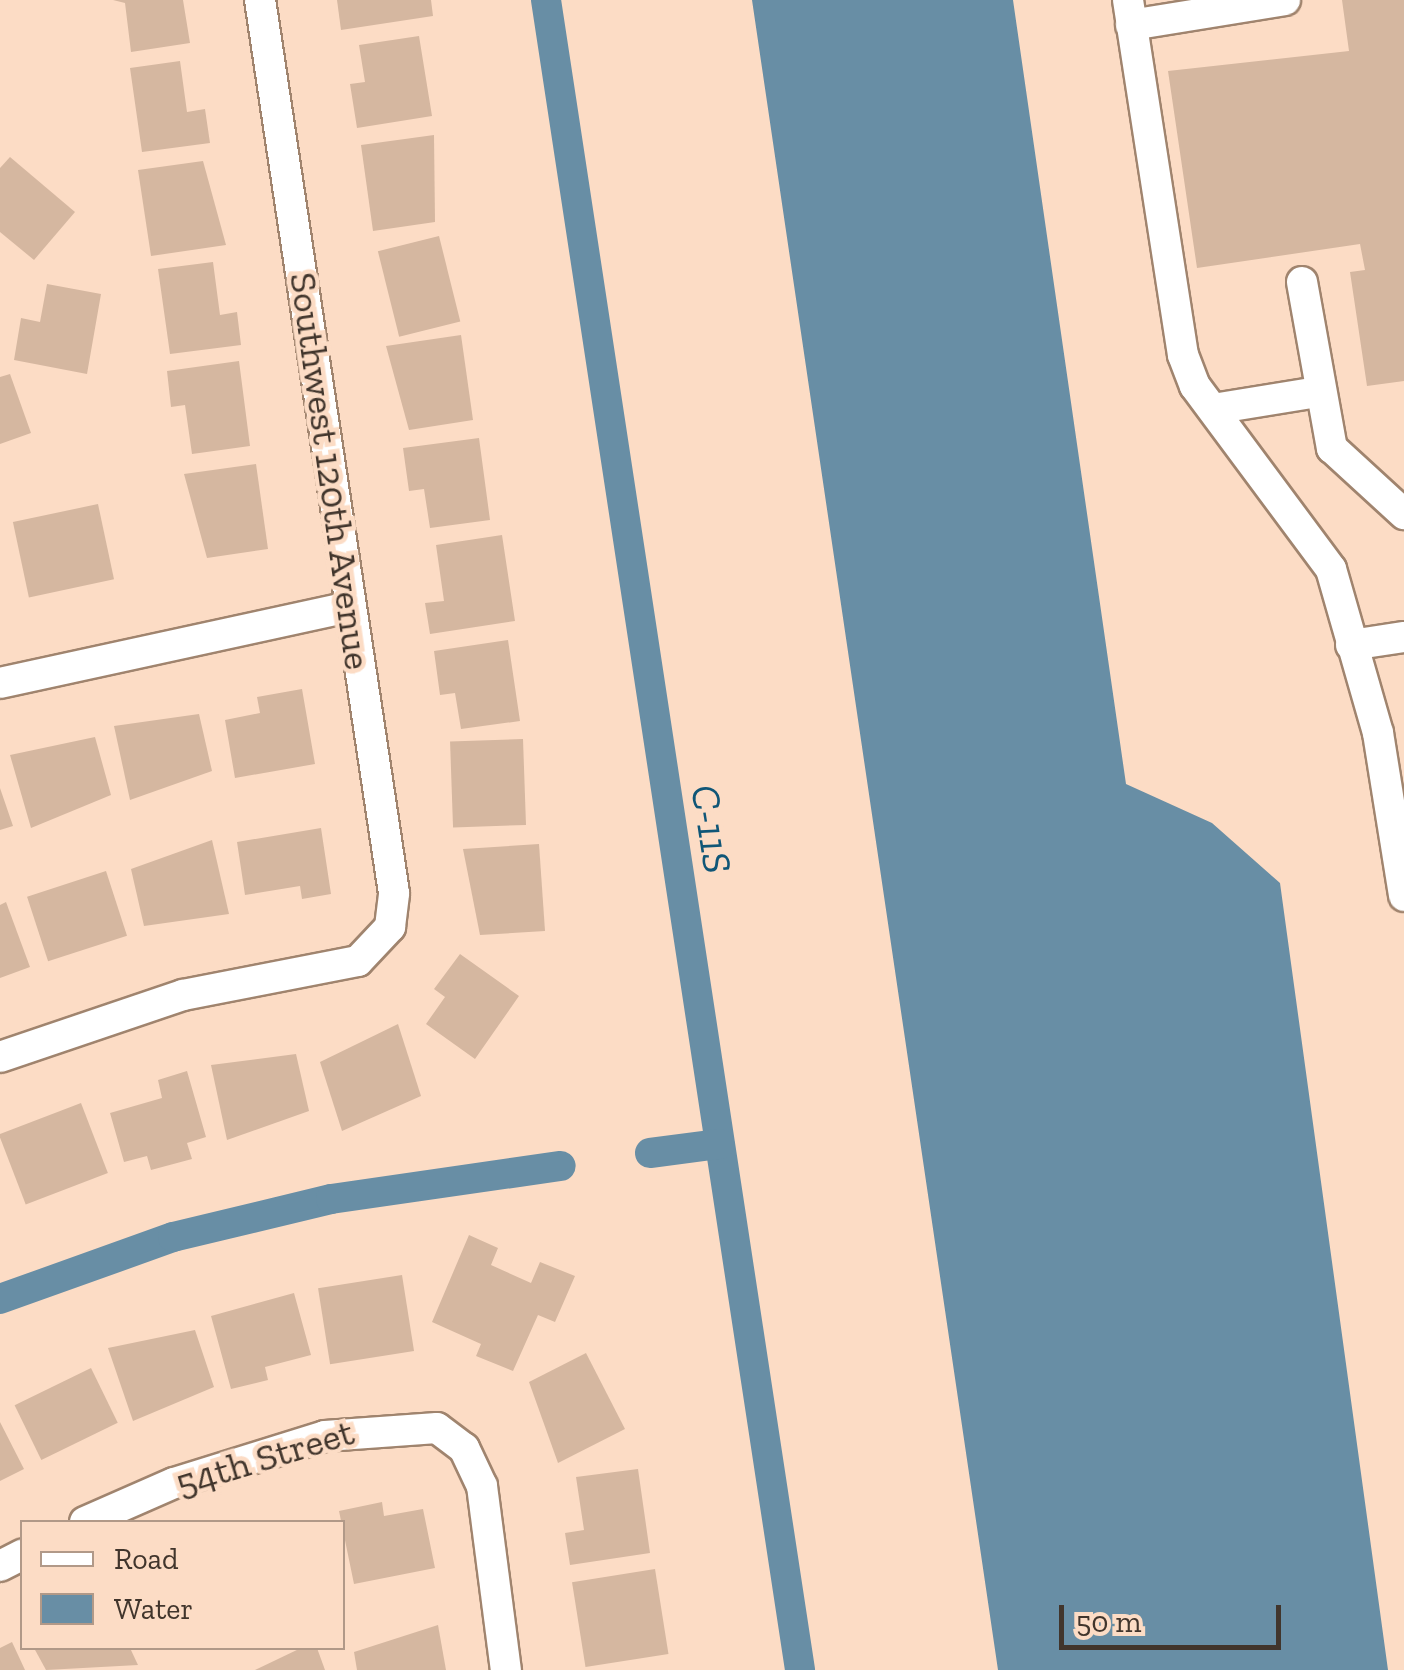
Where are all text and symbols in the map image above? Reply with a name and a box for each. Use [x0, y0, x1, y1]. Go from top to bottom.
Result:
street label: Southwest 120th Avenue [279, 269, 381, 673]
water label: C-11S [681, 781, 743, 877]
street label: 54th Street [170, 1409, 360, 1507]
legend [20, 1520, 345, 1650]
text: Road [114, 1541, 179, 1577]
scale bar [1064, 1585, 1286, 1647]
text: Water [114, 1591, 193, 1627]
text: 50 m [1076, 1604, 1141, 1640]

